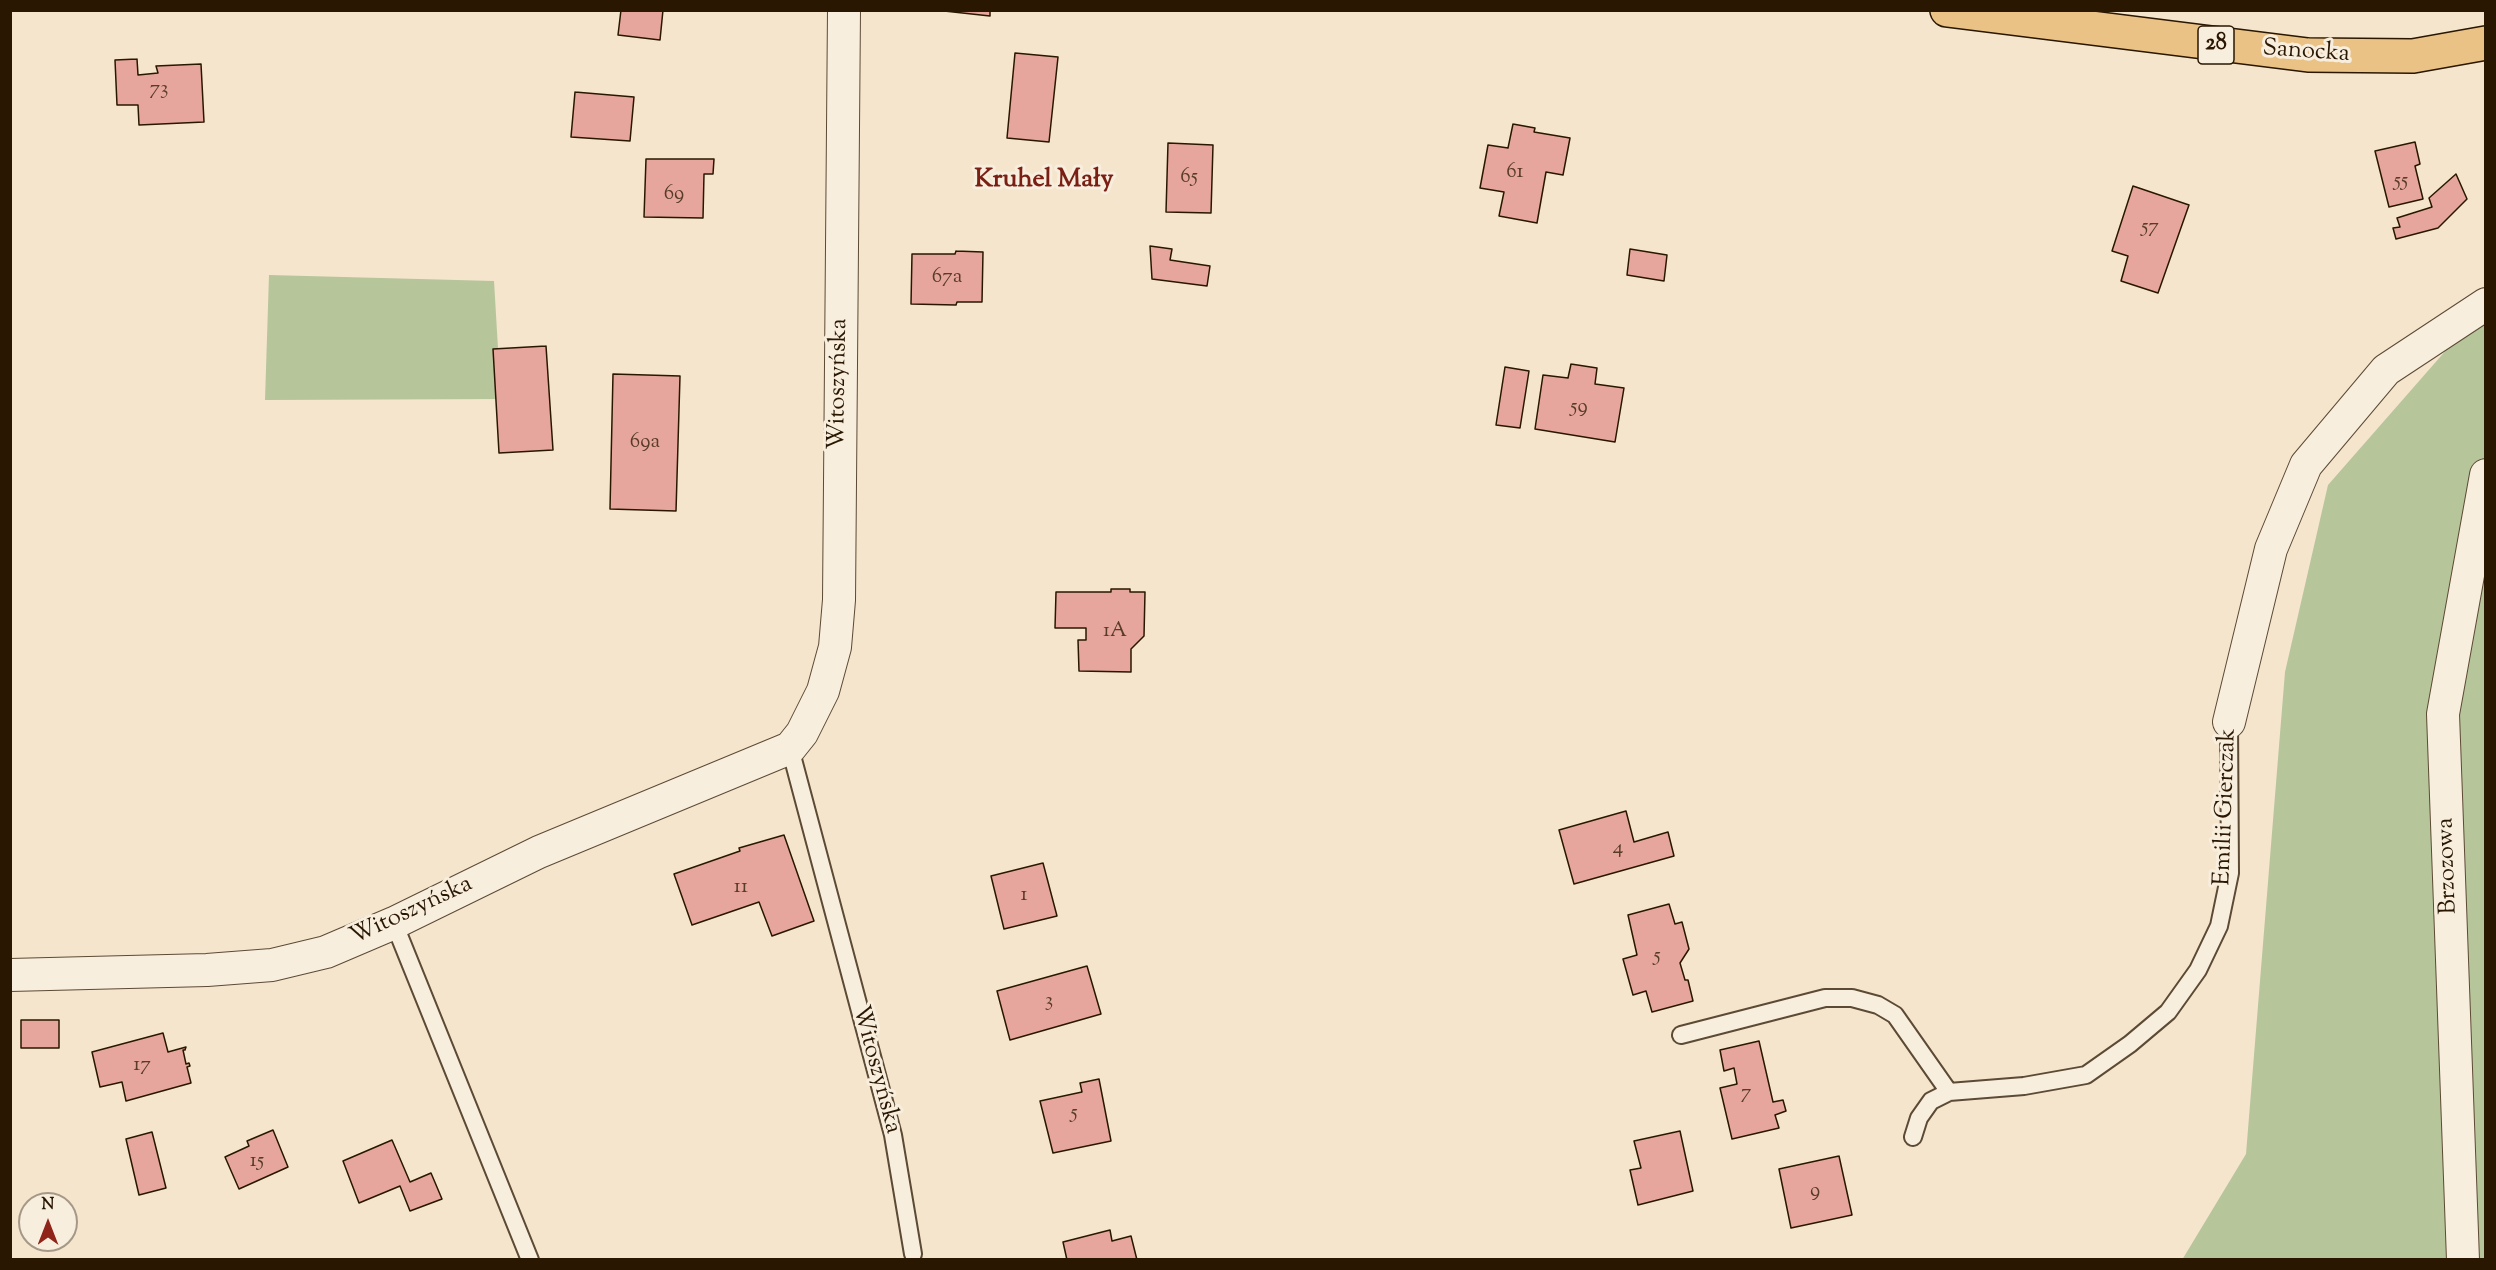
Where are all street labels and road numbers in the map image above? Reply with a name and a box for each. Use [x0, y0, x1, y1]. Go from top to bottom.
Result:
road number: 28 [2198, 26, 2234, 64]
street label: Sanocka [2261, 36, 2351, 70]
street label: Witoszyńska [824, 318, 856, 450]
street label: Emilii Gierczak [2210, 728, 2244, 886]
street label: Brzozowa [2433, 817, 2465, 915]
street label: Witoszyńska [346, 871, 478, 953]
street label: Witoszyńska [844, 1003, 906, 1137]

